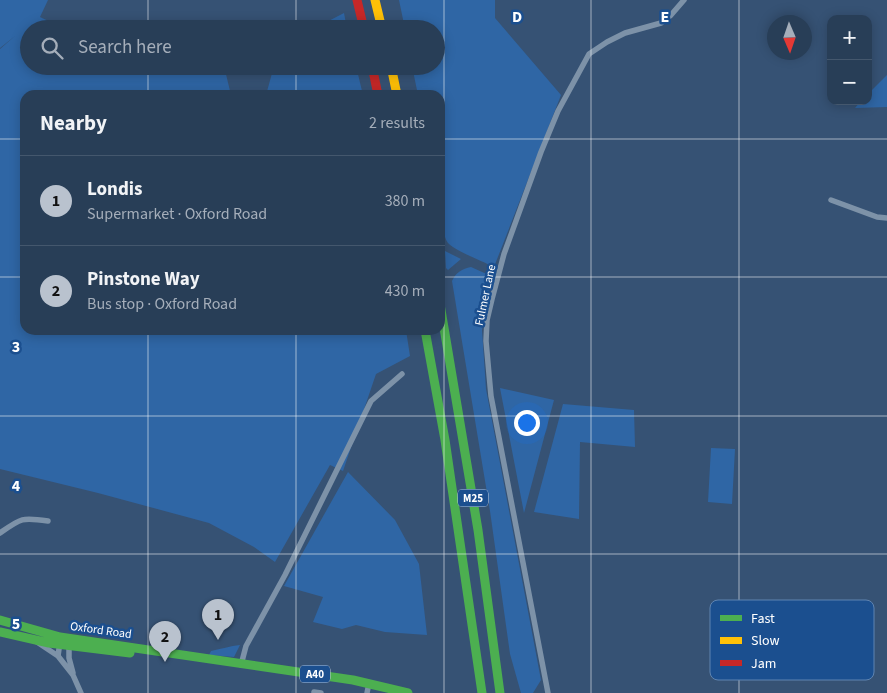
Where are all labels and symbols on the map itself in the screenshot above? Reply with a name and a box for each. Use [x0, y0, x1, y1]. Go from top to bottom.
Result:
text: D [512, 6, 522, 28]
text: E [661, 6, 669, 28]
north arrow [767, 15, 812, 60]
street label: Fulmer Lane [471, 263, 500, 327]
text: 3 [12, 336, 20, 358]
your location [514, 410, 540, 436]
text: 4 [12, 475, 21, 497]
road number: M25 [458, 489, 488, 506]
pin: 1 [202, 599, 234, 640]
legend [710, 600, 874, 680]
text: Fast [751, 609, 775, 629]
text: 5 [12, 613, 20, 635]
street label: Oxford Road [69, 618, 133, 643]
pin: 2 [149, 621, 181, 662]
text: Slow [751, 631, 780, 651]
text: Jam [751, 654, 776, 674]
road number: A40 [300, 666, 330, 682]

